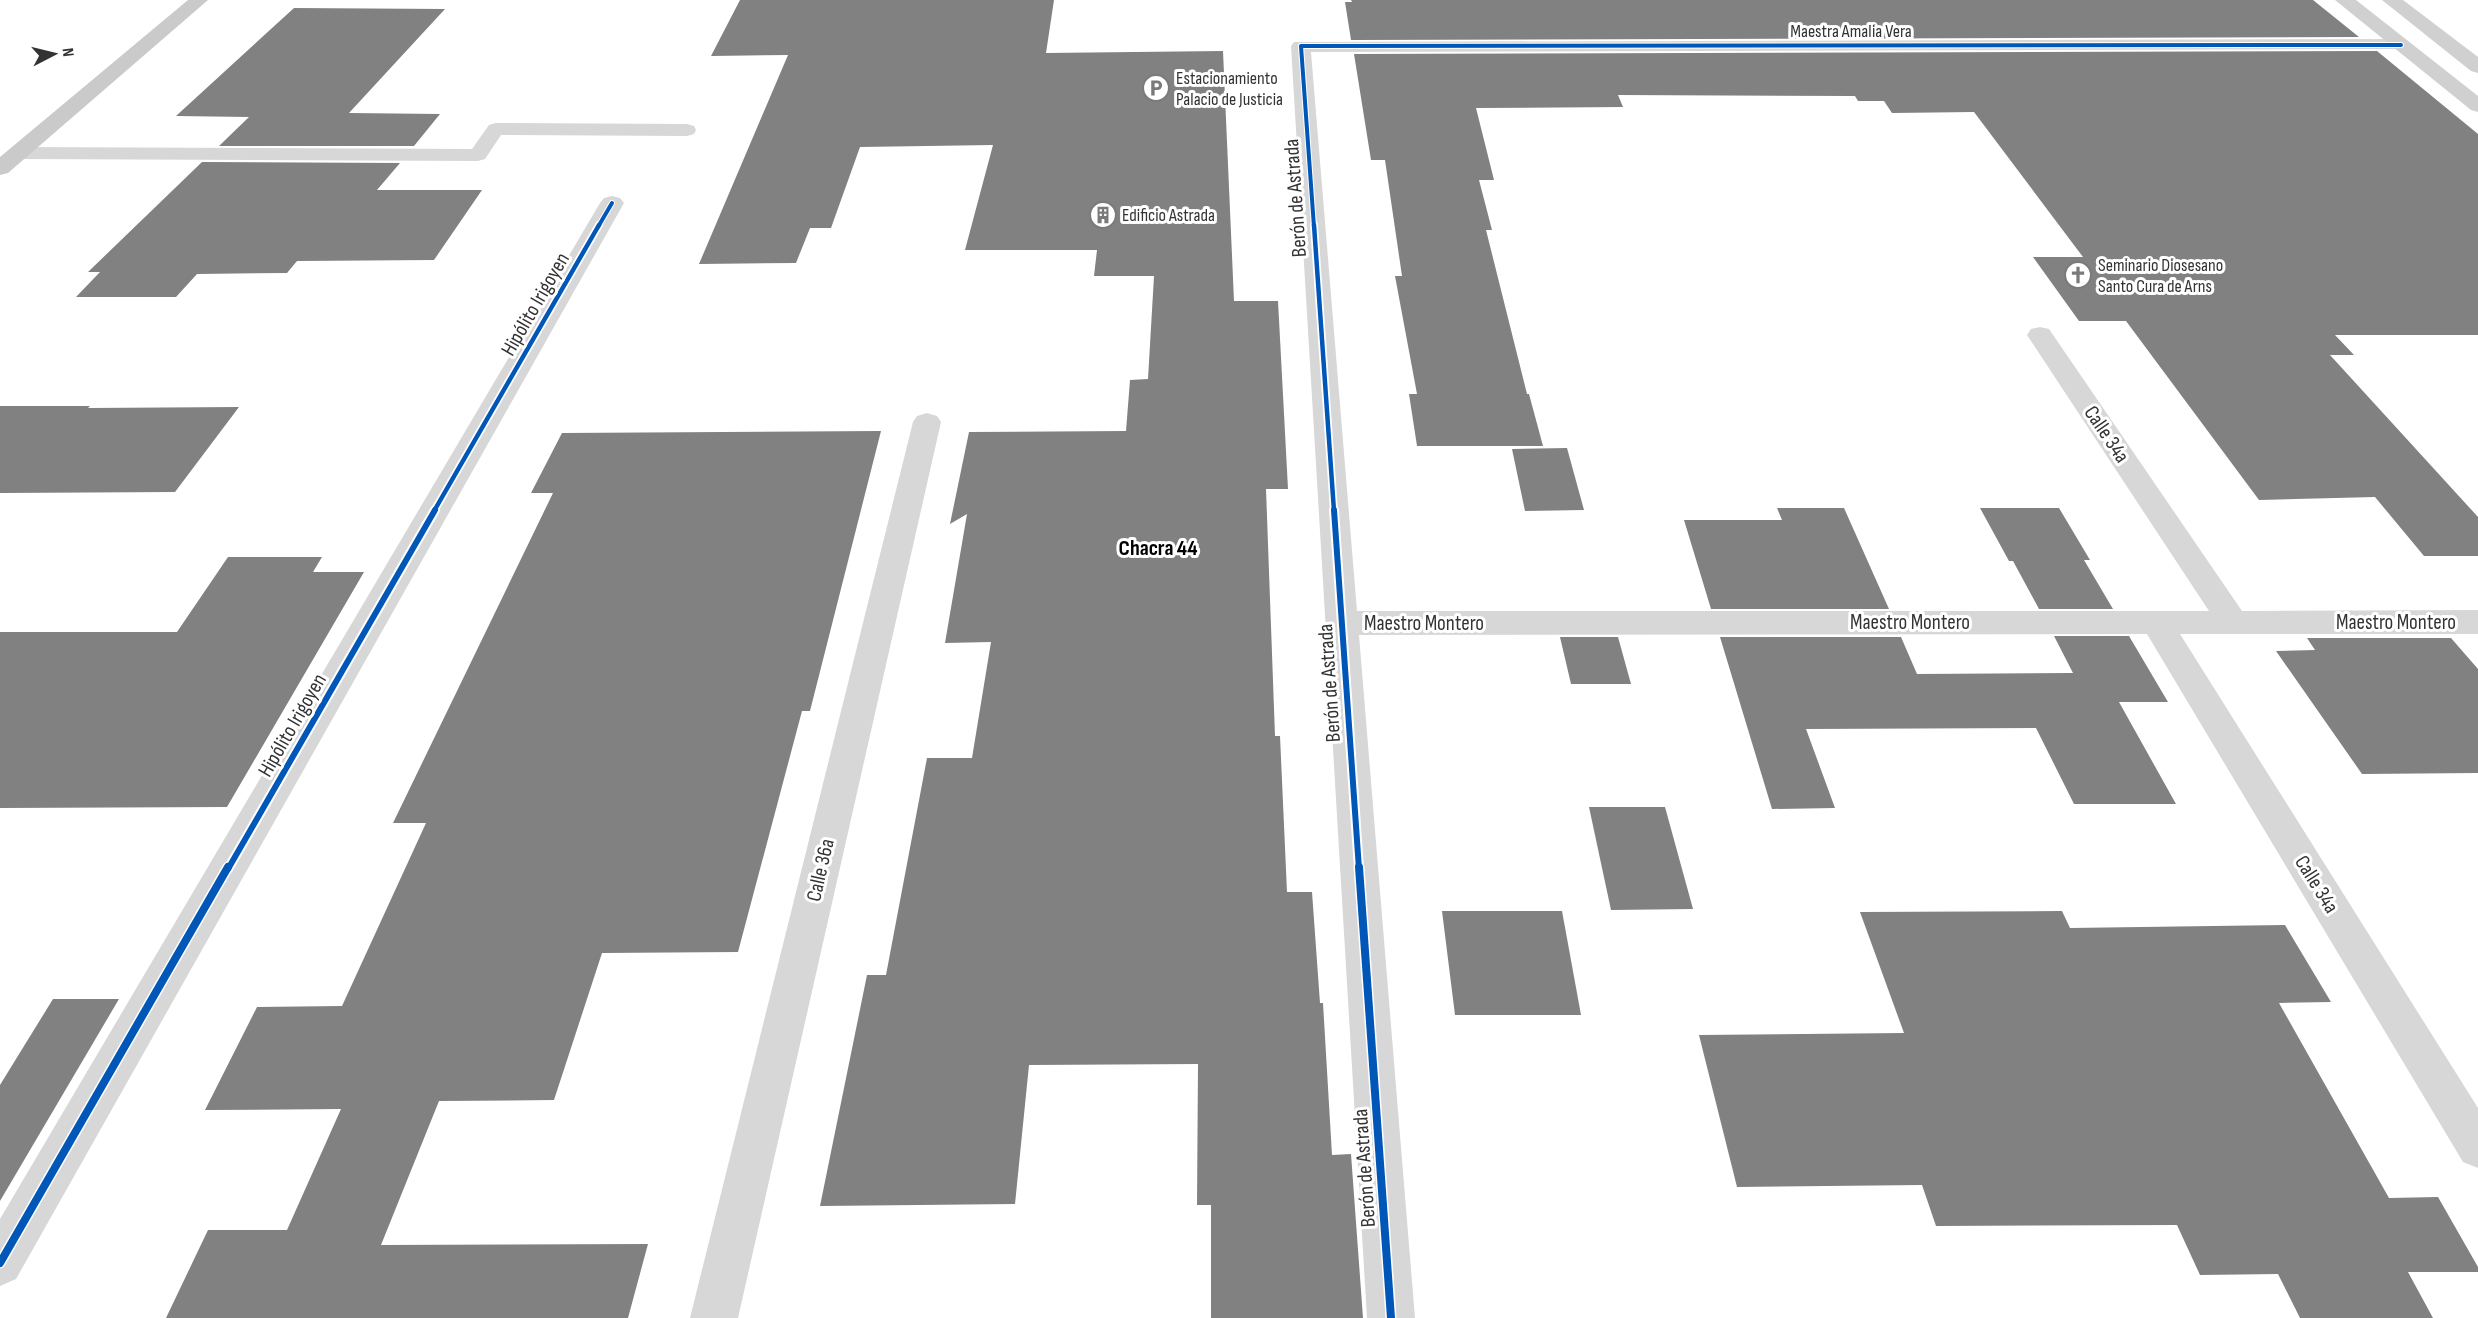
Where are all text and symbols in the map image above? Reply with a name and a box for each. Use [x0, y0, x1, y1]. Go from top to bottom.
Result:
street label: Maestra Amalia Vera [1790, 21, 1912, 42]
north arrow [24, 24, 84, 84]
text: N [57, 47, 77, 58]
place label: Estacionamiento Palacio de Justicia [1176, 68, 1283, 110]
parking icon: Estacionamiento Palacio de Justicia [1141, 73, 1171, 103]
street label: Berón de Astrada [1279, 138, 1312, 258]
building icon: Edificio Astrada [1088, 200, 1118, 230]
place label: Edificio Astrada [1122, 205, 1215, 226]
street label: Hipólito Irigoyen [496, 248, 575, 360]
place label: Seminario Diosesano Santo Cura de Arns [2098, 255, 2223, 297]
church icon: Seminario Diosesano Santo Cura de Arns [2063, 260, 2093, 290]
street label: Calle 34a [2079, 401, 2135, 467]
district label: Chacra 44 [1119, 535, 1197, 562]
street label: Maestro Montero [1850, 610, 1970, 635]
street label: Maestro Montero [2336, 610, 2456, 635]
street label: Maestro Montero [1364, 611, 1484, 636]
street label: Berón de Astrada [1313, 623, 1346, 743]
street label: Hipólito Irigoyen [253, 669, 332, 781]
street label: Calle 36a [801, 836, 840, 904]
street label: Calle 34a [2289, 851, 2344, 918]
street label: Berón de Astrada [1348, 1108, 1381, 1228]

